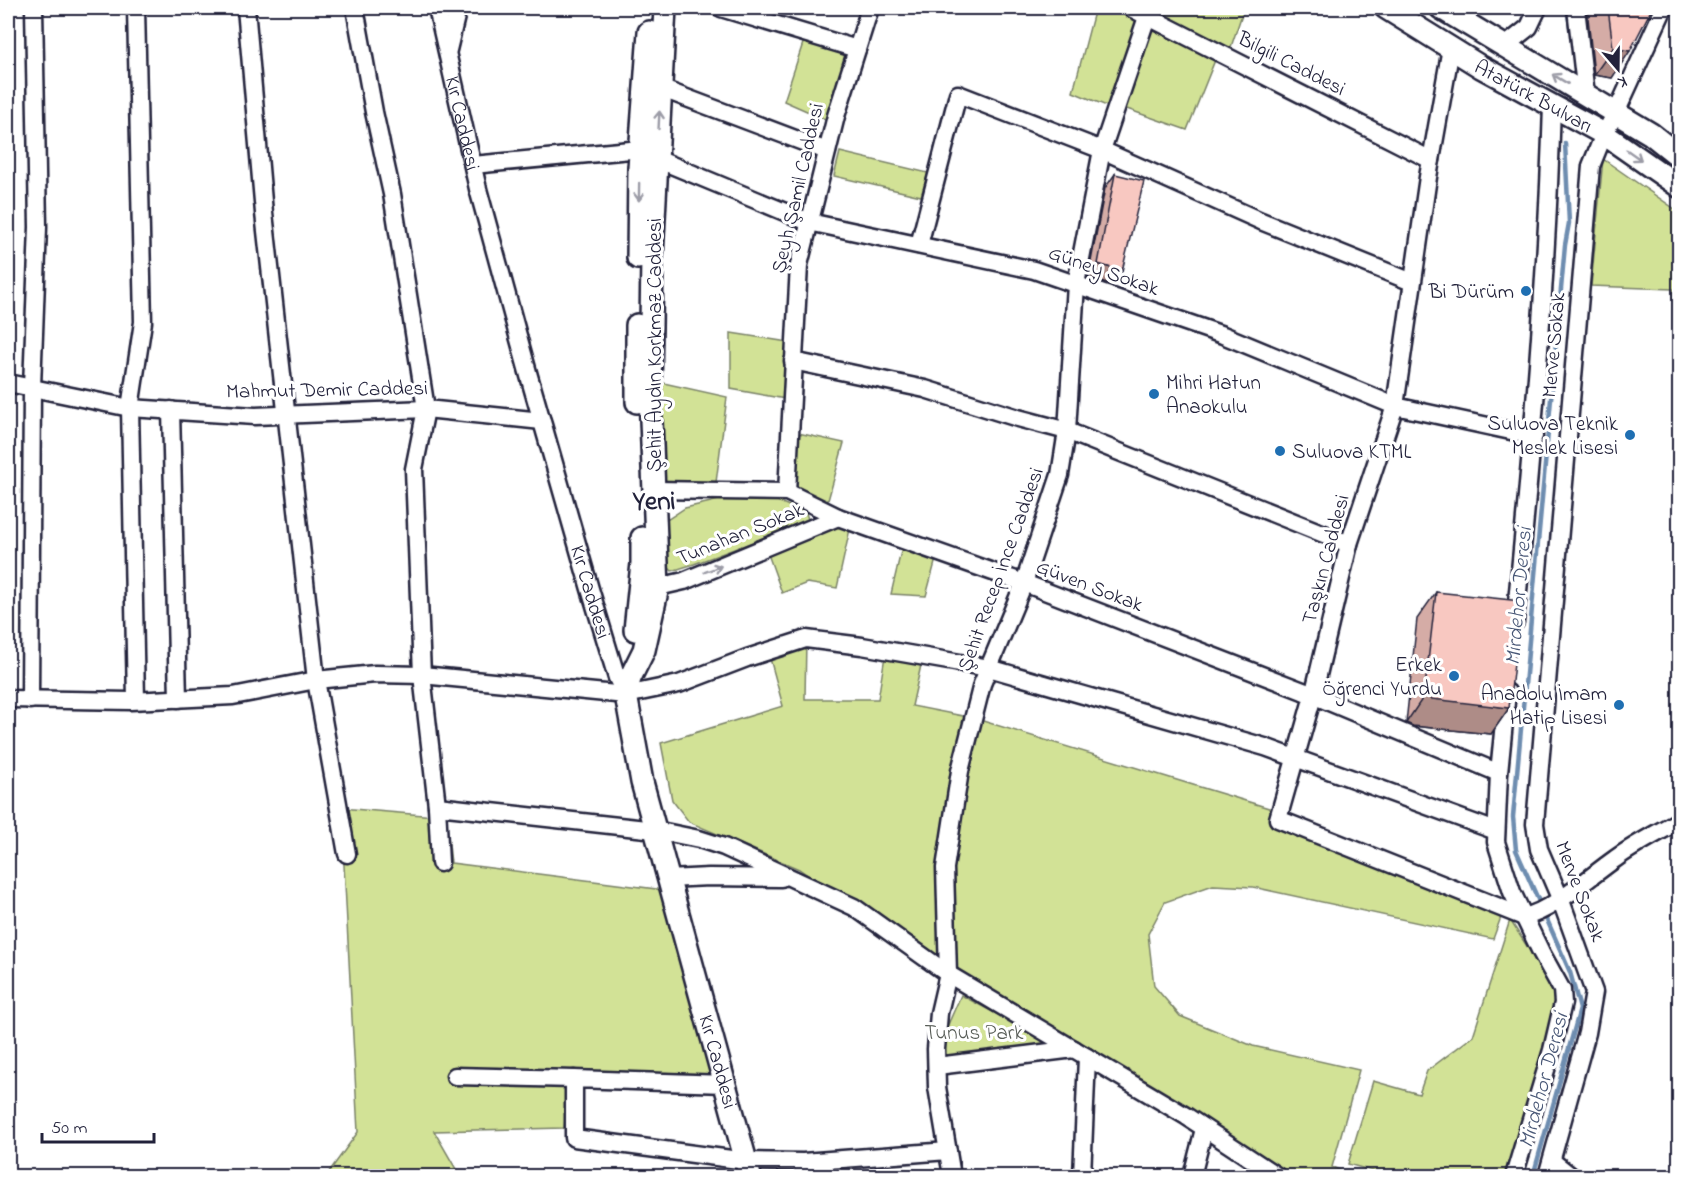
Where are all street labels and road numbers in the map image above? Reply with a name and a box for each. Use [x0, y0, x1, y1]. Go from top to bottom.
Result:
street label: Bilgili Caddesi [1230, 24, 1350, 107]
street label: Atatürk Bulvarı [1468, 53, 1597, 142]
street label: Kır Caddesi [436, 73, 486, 174]
street label: Şeyh Şamil Caddesi [765, 100, 835, 277]
street label: Şehit Aydın Korkmaz Caddesi [641, 218, 673, 472]
street label: Güney Sokak [1043, 239, 1164, 307]
street label: Merve Sokak [1535, 290, 1575, 399]
street label: Mahmut Demir Caddesi [226, 374, 428, 408]
street label: Şehit Recep İnce Caddesi [951, 464, 1053, 676]
street label: Taşkın Caddesi [1295, 491, 1359, 628]
street label: Tunahan Sokak [673, 495, 810, 574]
street label: Kır Caddesi [561, 542, 617, 643]
street label: Güven Sokak [1031, 553, 1148, 621]
street label: Merve Sokak [1546, 837, 1612, 947]
street label: Kır Caddesi [689, 1012, 744, 1112]

